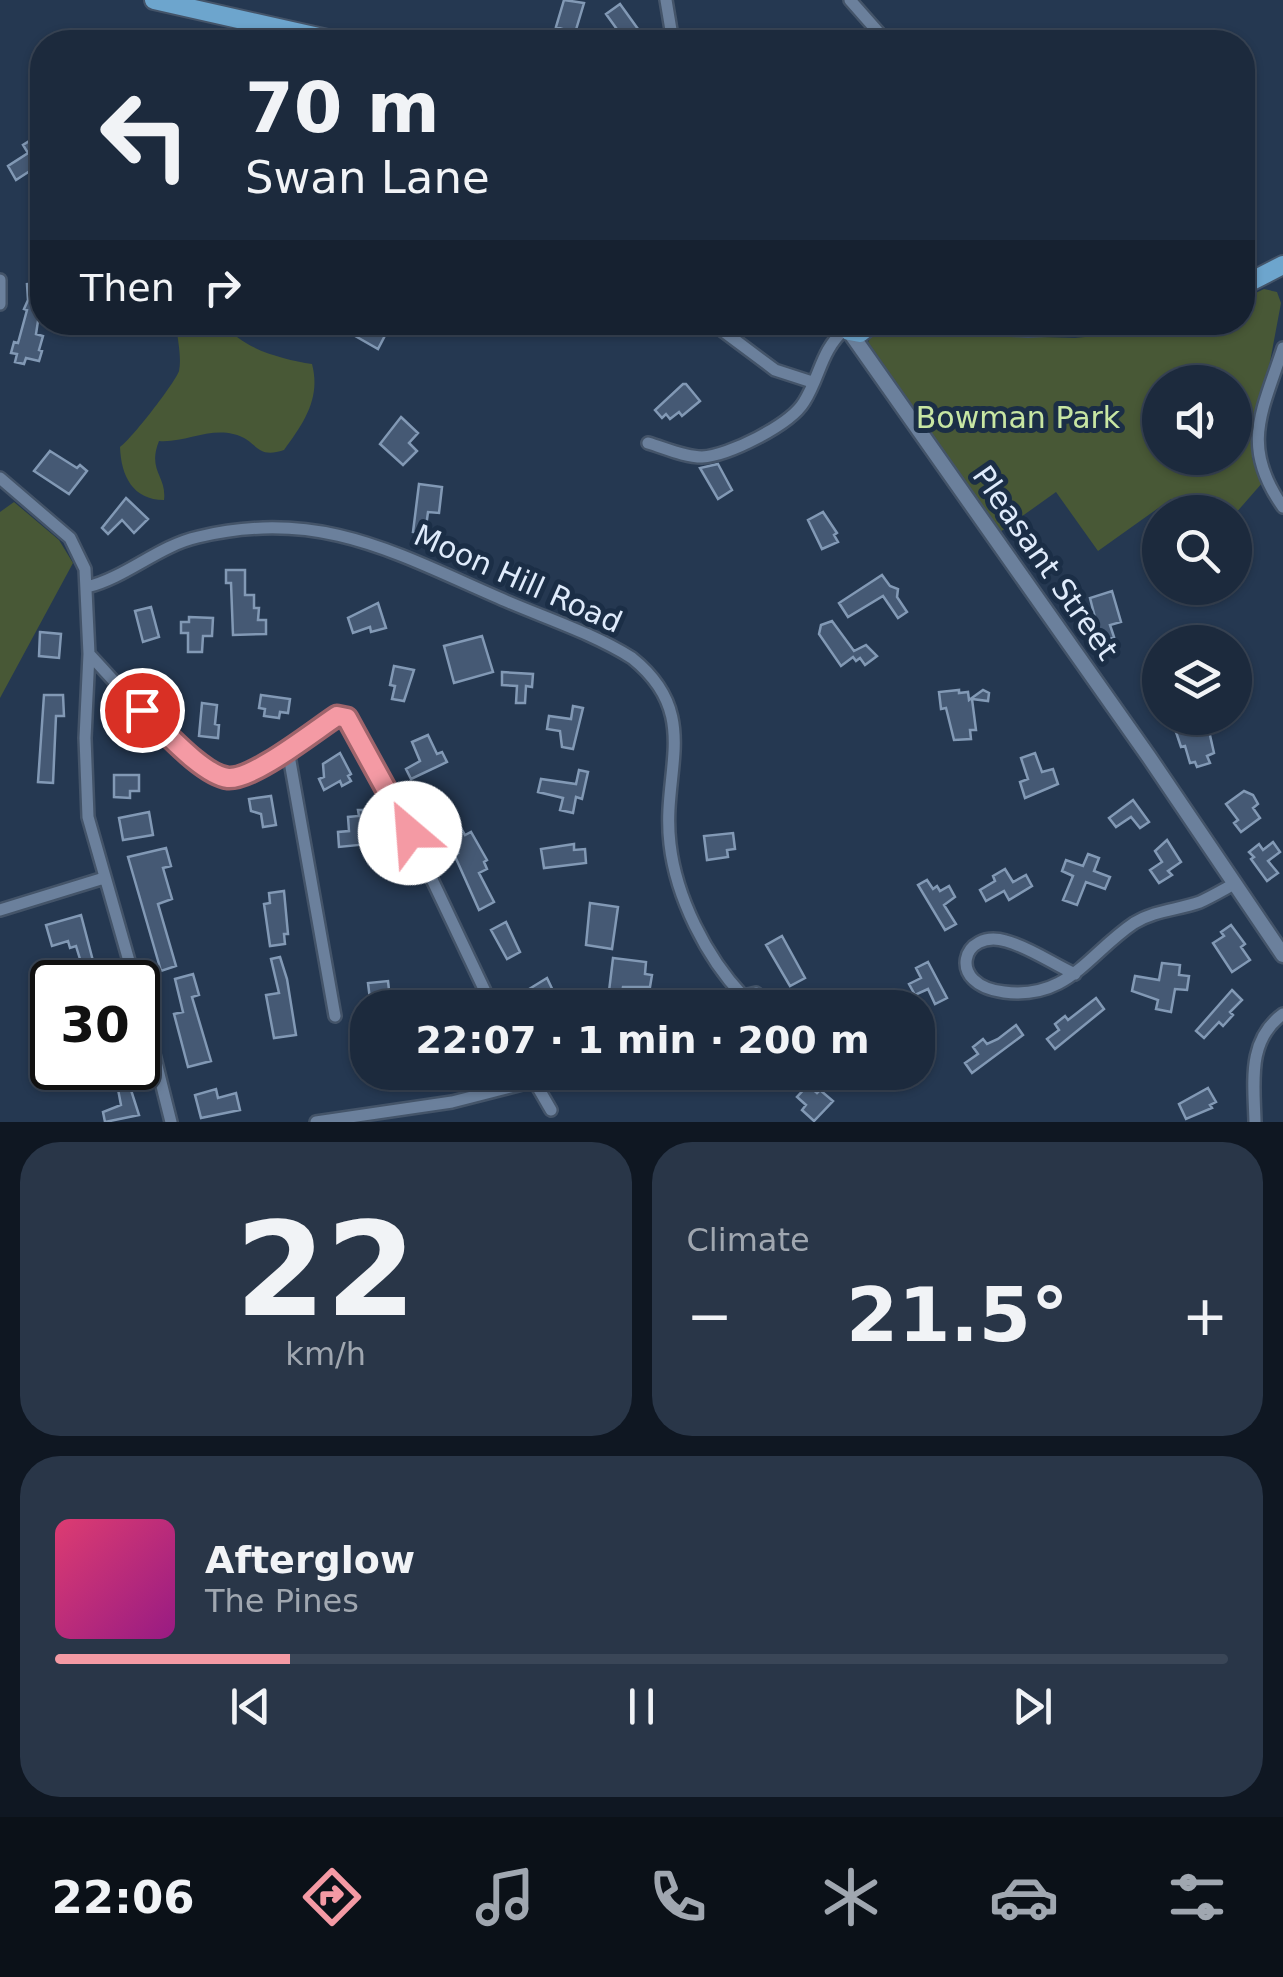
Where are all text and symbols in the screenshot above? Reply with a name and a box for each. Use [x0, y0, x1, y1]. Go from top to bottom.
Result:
text: 70 m [245, 67, 440, 149]
icon: left [80, 70, 210, 200]
text: Swan Lane [245, 151, 490, 204]
icon: right [195, 260, 250, 315]
text: Then [80, 266, 175, 310]
map controls [1142, 365, 1252, 735]
button: sound [1142, 365, 1252, 475]
park label: Bowman Park [916, 400, 1121, 435]
street label: Pleasant Street [965, 459, 1125, 667]
button: search [1142, 495, 1252, 605]
street label: Moon Hill Road [409, 517, 627, 640]
button: layers [1142, 625, 1252, 735]
pin [100, 668, 185, 753]
icon: arrive [115, 683, 170, 738]
position arrow [358, 781, 462, 885]
speed limit sign: 30 [30, 960, 160, 1090]
text: 22:07 · 1 min · 200 m [415, 1018, 870, 1062]
text: 22 [235, 1194, 416, 1346]
text: Climate [687, 1221, 810, 1259]
text: 21.5° [846, 1271, 1069, 1359]
text: − [687, 1284, 733, 1348]
text: + [1182, 1284, 1228, 1348]
text: km/h [285, 1335, 366, 1373]
text: Afterglow [205, 1538, 415, 1582]
text: The Pines [205, 1582, 359, 1620]
icon: previous [223, 1679, 278, 1734]
icon: pause [614, 1679, 669, 1734]
icon: next [1005, 1679, 1060, 1734]
icon: directions [297, 1862, 367, 1932]
icon: music [470, 1862, 540, 1932]
icon: phone [643, 1862, 713, 1932]
icon: climate [816, 1862, 886, 1932]
icon: car [989, 1862, 1059, 1932]
icon: filters [1162, 1862, 1232, 1932]
text: 22:06 [51, 1871, 195, 1924]

